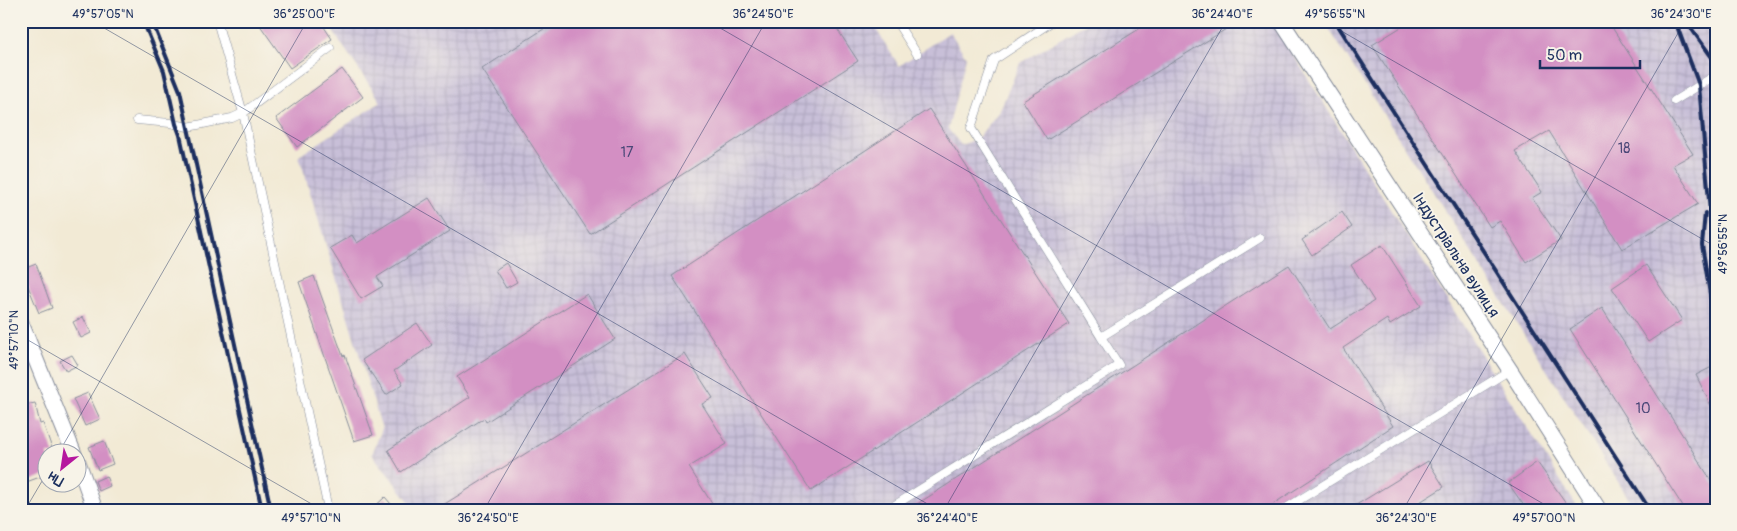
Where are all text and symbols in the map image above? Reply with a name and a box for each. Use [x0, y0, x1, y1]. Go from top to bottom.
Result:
text: 49°57'05"N [72, 7, 134, 22]
text: 36°25'00"E [273, 7, 335, 22]
text: 36°24'50"E [733, 7, 793, 22]
text: 36°24'40"E [1191, 7, 1253, 22]
text: 49°56'55"N [1305, 7, 1365, 22]
text: 36°24'30"E [1651, 7, 1712, 22]
scale bar [1540, 38, 1640, 70]
text: 50 m [1547, 46, 1582, 65]
house number: 18 [1618, 140, 1630, 157]
house number: 17 [621, 144, 634, 161]
street label: Індустріальна вулиця [1408, 189, 1504, 321]
text: 49°56'55"N [1716, 214, 1731, 274]
text: 49°57'10"N [7, 310, 22, 370]
house number: 10 [1635, 400, 1651, 417]
north arrow [38, 444, 88, 494]
text: Пн [45, 468, 67, 490]
text: 49°57'10"N [281, 511, 341, 526]
text: 36°24'50"E [458, 511, 518, 526]
text: 36°24'40"E [916, 511, 978, 526]
text: 36°24'30"E [1376, 511, 1437, 526]
text: 49°57'00"N [1512, 511, 1576, 526]

